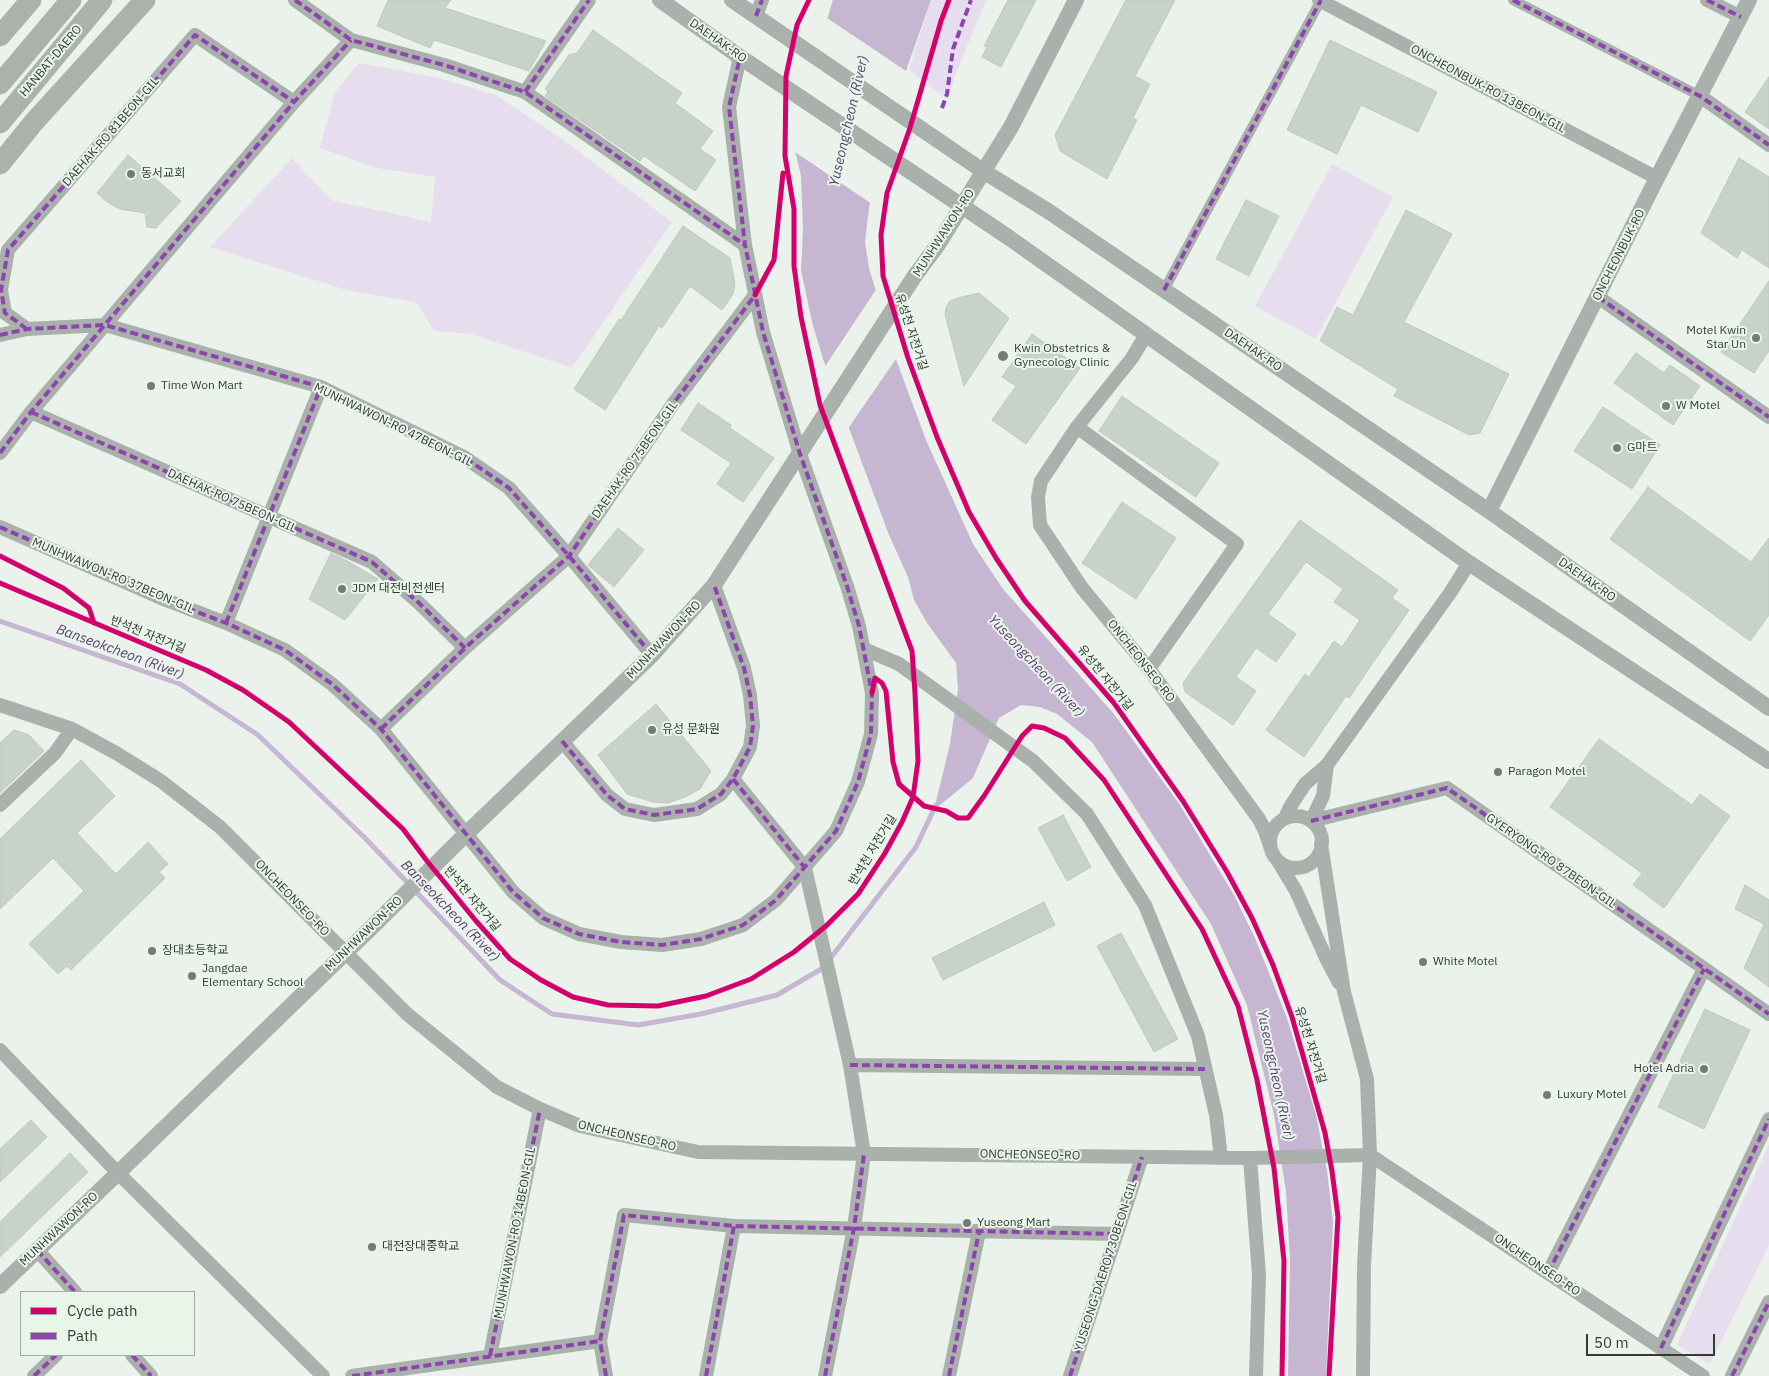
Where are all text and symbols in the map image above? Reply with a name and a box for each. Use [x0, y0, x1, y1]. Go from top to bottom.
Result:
street label: DAEHAK-RO [687, 16, 749, 66]
street label: HANBAT-DAERO [17, 22, 85, 100]
street label: ONCHEONBUK-RO 13BEON-GIL [1408, 42, 1568, 136]
water label: Yuseongcheon (River) [826, 54, 872, 188]
street label: DAEHAK-RO 81BEON-GIL [60, 75, 162, 189]
place label: 동서교회 [141, 167, 185, 181]
marker: 동서교회 [125, 168, 137, 180]
street label: MUNHWAWON-RO [910, 186, 978, 280]
street label: ONCHEONBUK-RO [1590, 207, 1648, 303]
street label: 유성천 자전거길 [892, 292, 930, 372]
place label: Motel Kwin Star Un [1686, 324, 1746, 352]
street label: DAEHAK-RO [1221, 325, 1285, 375]
marker: Motel Kwin Star Un [1750, 332, 1762, 344]
place label: Kwin Obstetrics & Gynecology Clinic [1014, 342, 1110, 370]
marker: Kwin Obstetrics & Gynecology Clinic [996, 349, 1010, 363]
place label: Time Won Mart [161, 379, 242, 393]
marker: Time Won Mart [145, 380, 157, 392]
street label: MUNHWAWON-RO 47BEON-GIL [311, 380, 475, 470]
street label: DAEHAK-RO 75BEON-GIL [589, 399, 681, 521]
place label: W Motel [1676, 399, 1720, 413]
marker: W Motel [1660, 400, 1672, 412]
place label: G마트 [1627, 441, 1657, 455]
marker: G마트 [1611, 442, 1623, 454]
street label: DAEHAK-RO 75BEON-GIL [165, 466, 299, 536]
street label: MUNHWAWON-RO 37BEON-GIL [30, 535, 196, 617]
street label: DAEHAK-RO [1556, 555, 1618, 605]
place label: JDM 대전비전센터 [352, 582, 445, 596]
marker: JDM 대전비전센터 [336, 583, 348, 595]
street label: MUNHWAWON-RO [624, 598, 704, 682]
water label: Yuseongcheon (River) [984, 612, 1088, 720]
street label: 반석천 자전거길 [108, 613, 188, 657]
street label: ONCHEONSEO-RO [1104, 617, 1178, 705]
water label: Banseokcheon (River) [54, 621, 186, 683]
street label: 유성천 자전거길 [1074, 642, 1136, 714]
place label: 유성 문화원 [662, 723, 720, 737]
marker: 유성 문화원 [646, 724, 658, 736]
place label: Paragon Motel [1508, 765, 1585, 779]
marker: Paragon Motel [1492, 766, 1504, 778]
street label: GYERYONG-RO 87BEON-GIL [1483, 811, 1619, 911]
street label: 반석천 자전거길 [846, 812, 900, 888]
street label: ONCHEONSEO-RO [252, 857, 332, 939]
water label: Banseokcheon (River) [397, 857, 503, 965]
street label: 반석천 자전거길 [441, 864, 503, 934]
street label: MUNHWAWON-RO [322, 894, 406, 974]
place label: 장대초등학교 [162, 944, 228, 958]
marker: 장대초등학교 [146, 945, 158, 957]
place label: White Motel [1433, 955, 1498, 969]
marker: White Motel [1417, 956, 1429, 968]
place label: Jangdae Elementary School [202, 962, 303, 990]
marker: Jangdae Elementary School [186, 970, 198, 982]
street label: 유성천 자전거길 [1291, 1005, 1329, 1085]
water label: Yuseongcheon (River) [1253, 1008, 1297, 1142]
place label: Hotel Adria [1633, 1062, 1694, 1076]
marker: Hotel Adria [1698, 1063, 1710, 1075]
place label: Luxury Motel [1557, 1088, 1626, 1102]
marker: Luxury Motel [1541, 1089, 1553, 1101]
street label: ONCHEONSEO-RO [576, 1118, 678, 1154]
street label: MUNHWAWON-RO 14BEON-GIL [491, 1146, 539, 1320]
street label: ONCHEONSEO-RO [980, 1147, 1080, 1163]
street label: YUSEONG-DAERO 730BEON-GIL [1072, 1179, 1140, 1353]
street label: MUNHWAWON-RO [17, 1189, 101, 1269]
place label: Yuseong Mart [977, 1216, 1051, 1230]
marker: Yuseong Mart [961, 1217, 973, 1229]
street label: ONCHEONSEO-RO [1491, 1231, 1583, 1299]
place label: 대전장대중학교 [382, 1240, 459, 1254]
marker: 대전장대중학교 [366, 1241, 378, 1253]
legend [20, 1291, 195, 1356]
text: Cycle path [67, 1301, 138, 1320]
scale bar [1589, 1324, 1718, 1356]
text: Path [67, 1326, 98, 1345]
text: 50 m [1594, 1333, 1629, 1352]

